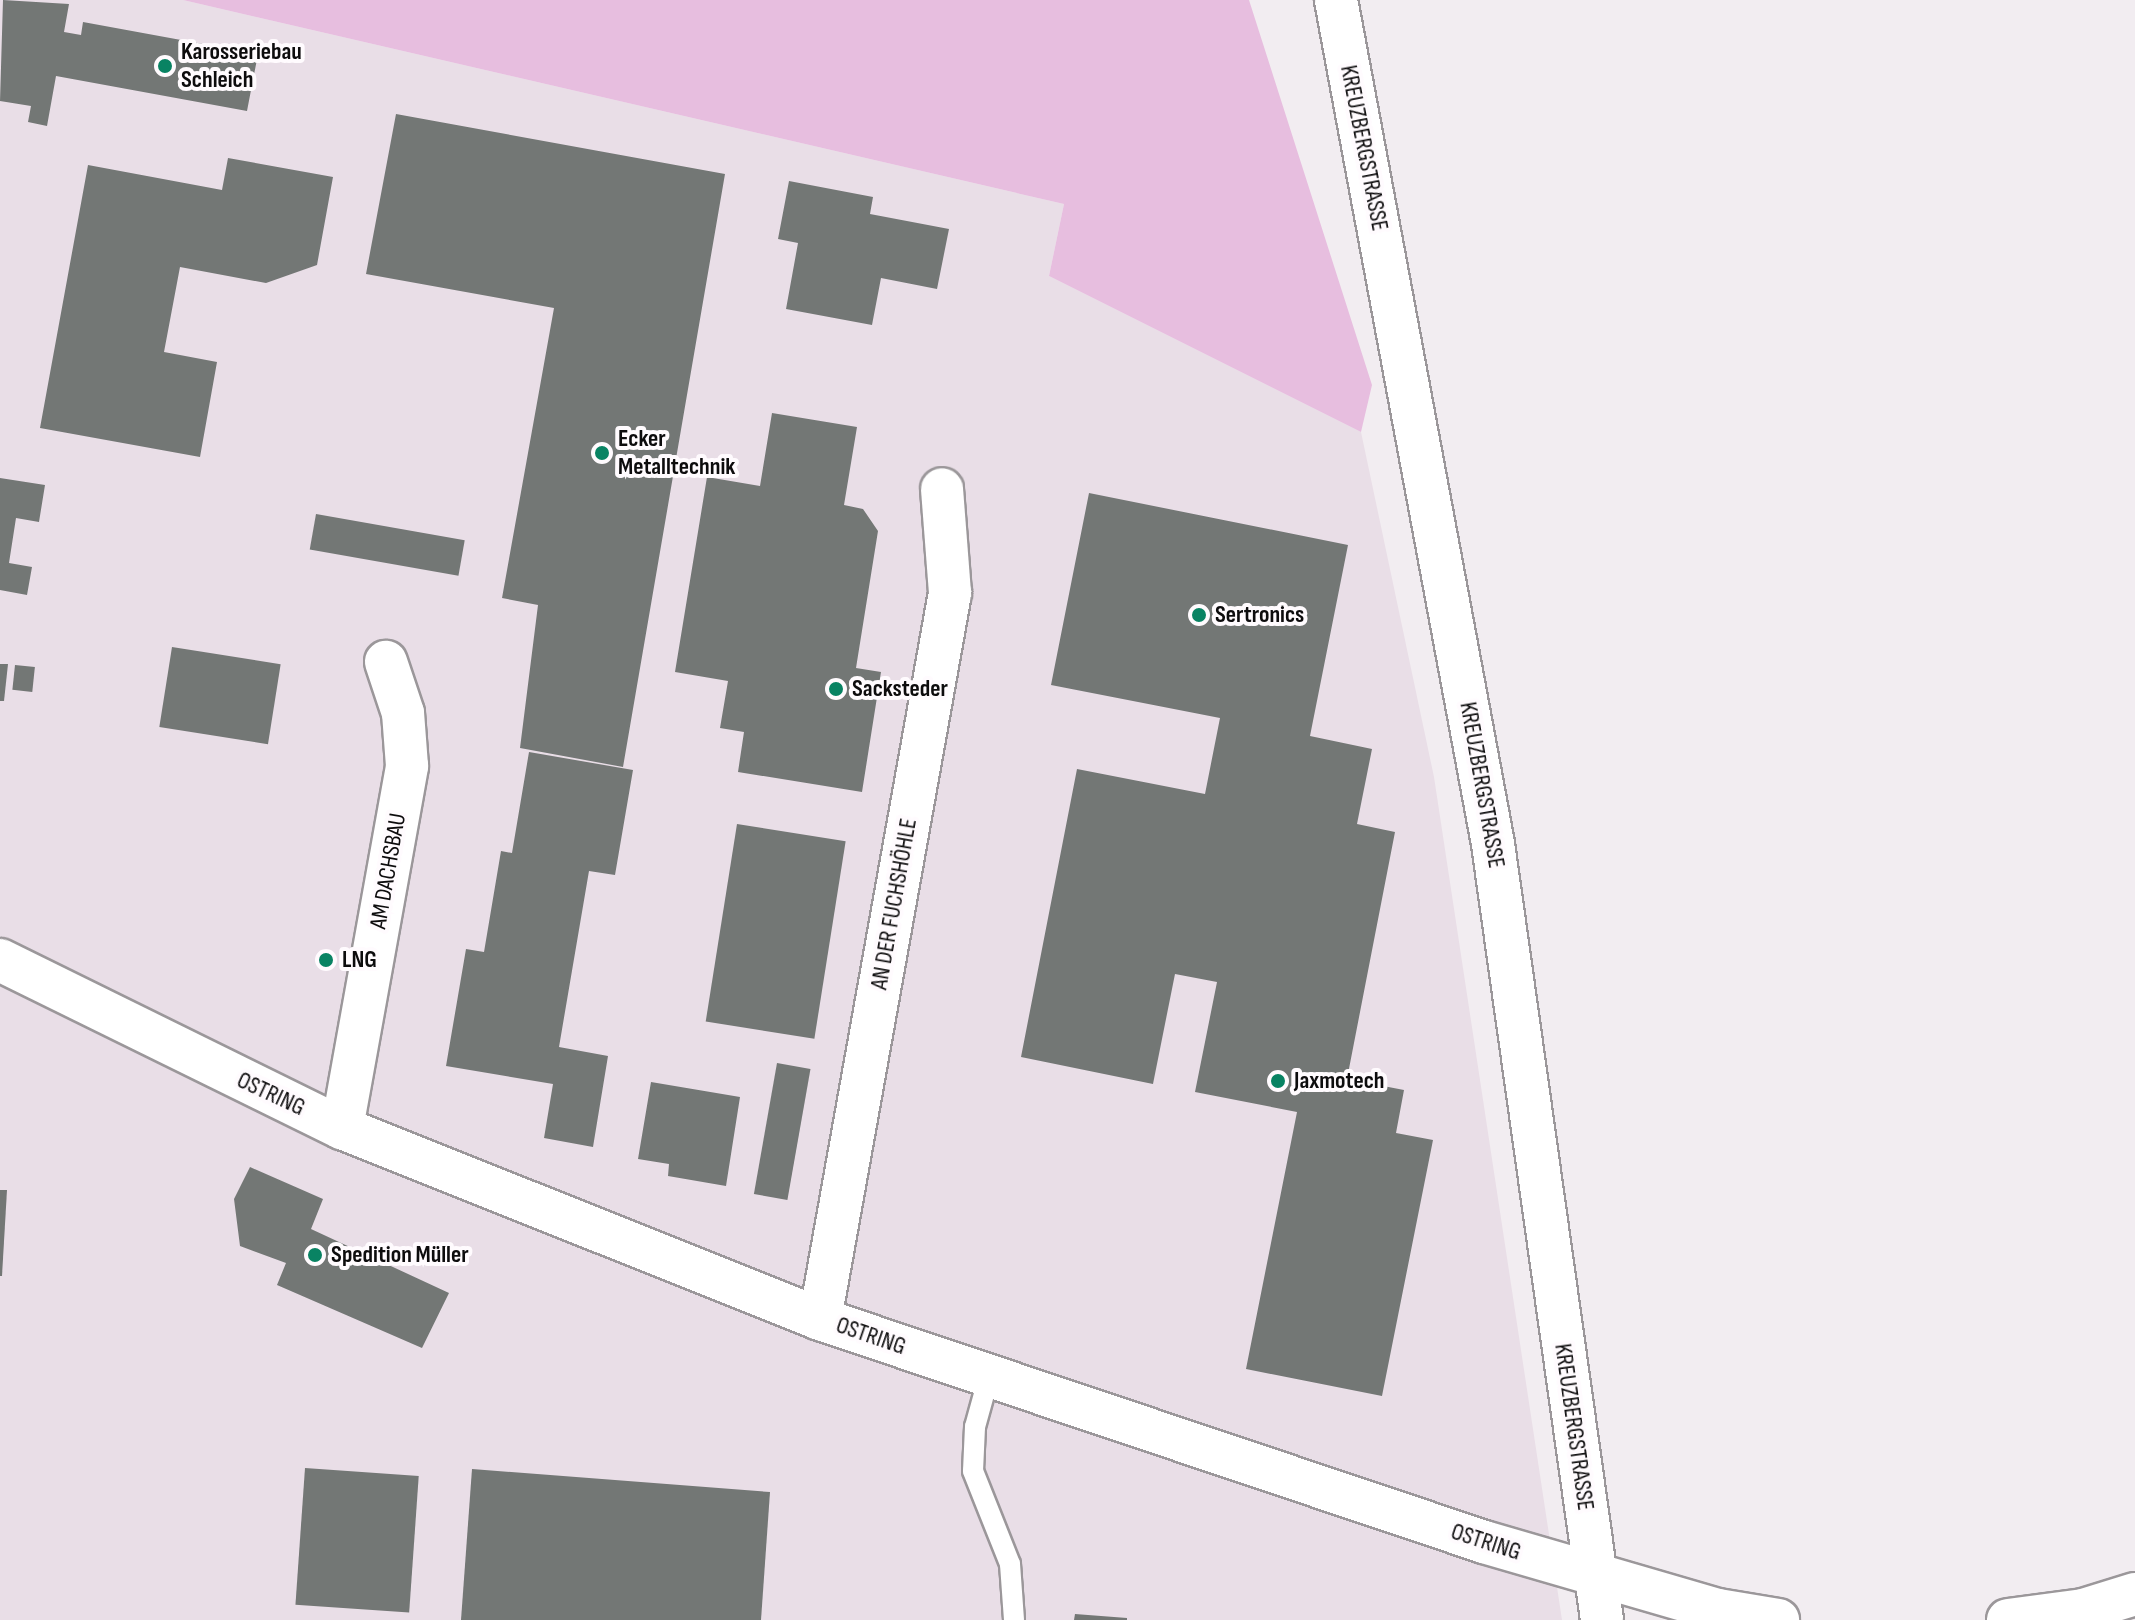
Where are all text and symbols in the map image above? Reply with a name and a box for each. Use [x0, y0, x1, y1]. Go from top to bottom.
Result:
place label: Karosseriebau Schleich [181, 38, 302, 94]
marker: Karosseriebau Schleich [156, 57, 174, 75]
street label: KREUZBERGSTRASSE [1334, 63, 1394, 233]
place label: Ecker Metalltechnik [618, 425, 735, 481]
marker: Ecker Metalltechnik [593, 444, 611, 462]
place label: Sertronics [1215, 601, 1304, 629]
marker: Sertronics [1190, 606, 1208, 624]
place label: Sacksteder [852, 675, 948, 703]
marker: Sacksteder [827, 680, 845, 698]
street label: KREUZBERGSTRASSE [1453, 700, 1511, 870]
street label: AM DACHSBAU [364, 811, 412, 931]
street label: AN DER FUCHSHÖHLE [865, 816, 923, 992]
place label: LNG [342, 946, 377, 974]
marker: LNG [317, 951, 335, 969]
street label: OSTRING [232, 1066, 310, 1122]
place label: Jaxmotech [1294, 1067, 1384, 1095]
marker: Jaxmotech [1269, 1072, 1287, 1090]
place label: Spedition Müller [331, 1241, 469, 1269]
marker: Spedition Müller [306, 1246, 324, 1264]
street label: OSTRING [832, 1311, 910, 1361]
street label: KREUZBERGSTRASSE [1548, 1342, 1600, 1512]
street label: OSTRING [1447, 1517, 1525, 1567]

